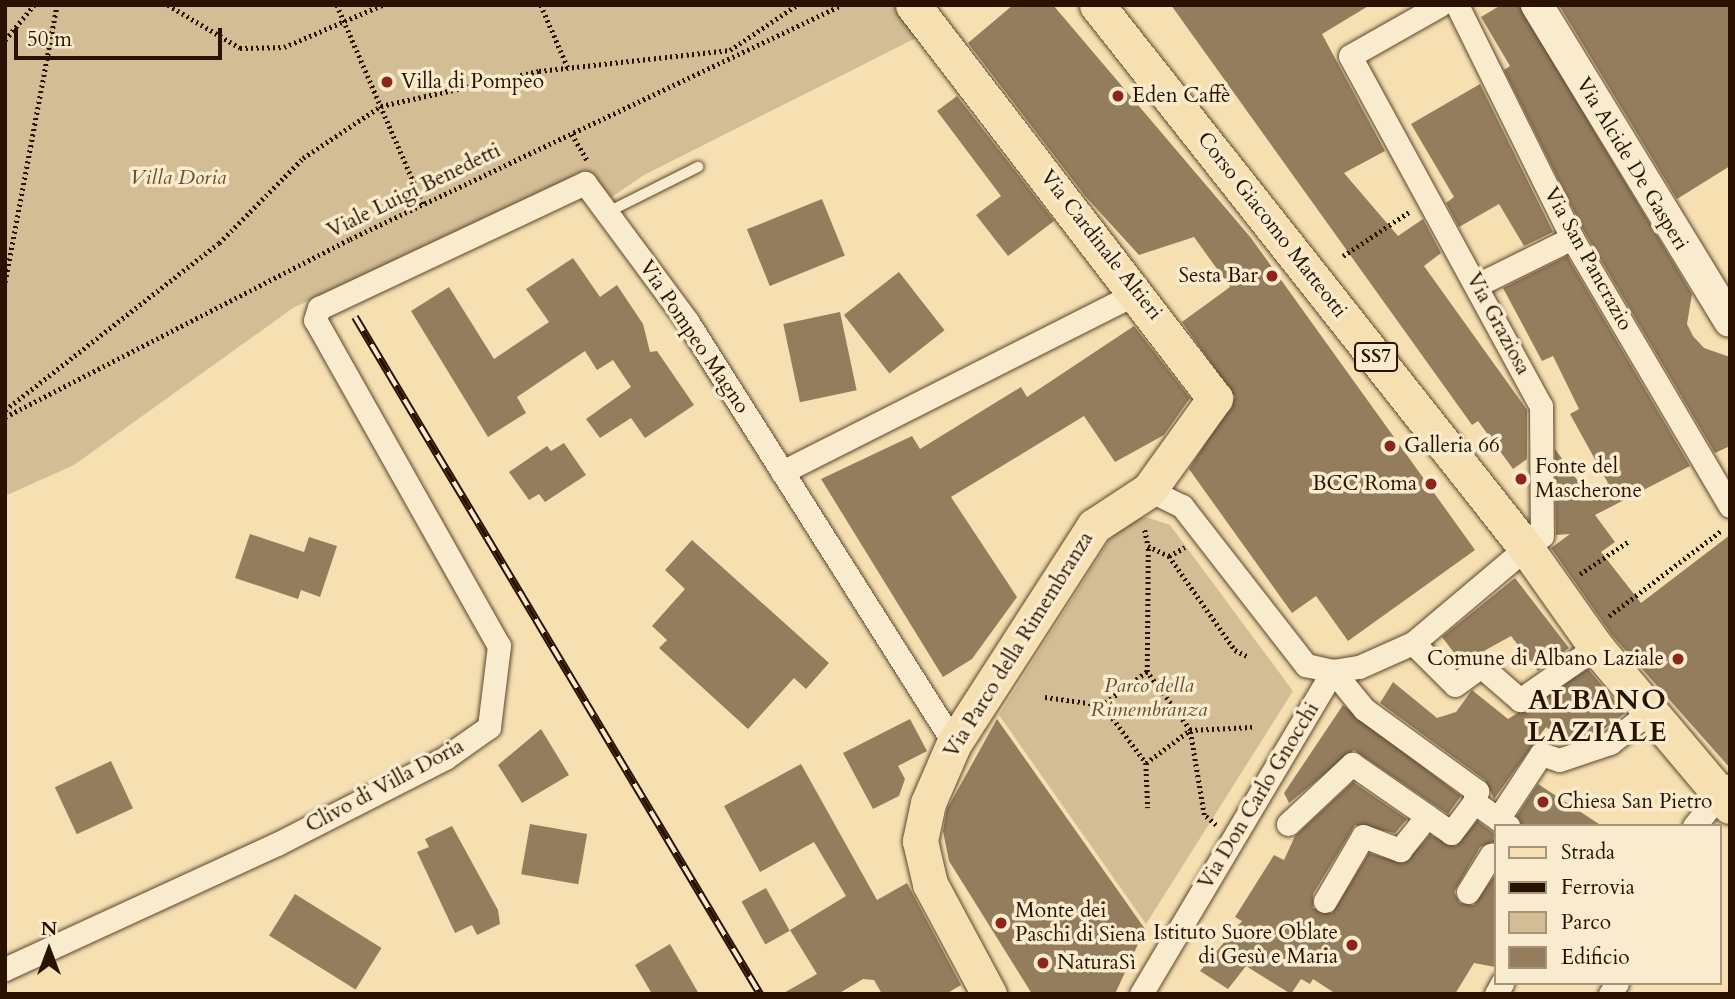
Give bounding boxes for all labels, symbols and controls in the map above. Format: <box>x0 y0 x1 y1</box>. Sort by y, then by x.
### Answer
scale bar <box>18 14 226 58</box>
text: 50 m <box>27 25 72 54</box>
place label: Villa di Pompeo <box>401 69 544 95</box>
street label: Via Alcide De Gasperi <box>1570 73 1694 255</box>
marker: Villa di Pompeo <box>379 74 395 90</box>
place label: Eden Caffè <box>1132 83 1231 109</box>
marker: Eden Caffè <box>1110 88 1126 104</box>
street label: Corso Giacomo Matteotti <box>1192 127 1352 323</box>
street label: Viale Luigi Benedetti <box>323 138 505 244</box>
park label: Villa Doria <box>130 165 226 191</box>
street label: Via Cardinale Altieri <box>1035 165 1167 325</box>
street label: Via San Pancrazio <box>1538 183 1638 335</box>
street label: Via Pompeo Magno <box>633 256 755 418</box>
place label: Sesta Bar <box>1179 263 1258 289</box>
marker: Sesta Bar <box>1264 268 1280 284</box>
street label: Via Graziosa <box>1461 269 1535 379</box>
road number: SS7 <box>1353 342 1399 372</box>
place label: Galleria 66 <box>1404 433 1500 459</box>
marker: Galleria 66 <box>1382 438 1398 454</box>
place label: Fonte del Mascherone <box>1535 454 1642 504</box>
place label: BCC Roma <box>1312 471 1417 497</box>
marker: Fonte del Mascherone <box>1513 471 1529 487</box>
marker: BCC Roma <box>1423 476 1439 492</box>
street label: Via Parco della Rimembranza <box>939 527 1099 763</box>
place label: Comune di Albano Laziale <box>1427 646 1664 672</box>
marker: Comune di Albano Laziale <box>1670 651 1686 667</box>
park label: Parco della Rimembranza <box>1090 673 1208 723</box>
district label: ALBANO LAZIALE <box>1528 683 1668 749</box>
street label: Via Don Carlo Gnocchi <box>1193 698 1325 894</box>
street label: Clivo di Villa Doria <box>302 734 468 838</box>
place label: Chiesa San Pietro <box>1557 789 1712 815</box>
marker: Chiesa San Pietro <box>1535 794 1551 810</box>
legend <box>1494 824 1721 985</box>
text: Strada <box>1561 838 1615 867</box>
text: Ferrovia <box>1561 873 1635 902</box>
place label: Monte dei Paschi di Siena <box>1015 898 1146 948</box>
text: Parco <box>1561 908 1611 937</box>
north arrow <box>14 915 84 985</box>
marker: Monte dei Paschi di Siena <box>993 915 1009 931</box>
text: N <box>41 916 57 942</box>
place label: Istituto Suore Oblate di Gesù e Maria <box>1153 920 1338 970</box>
marker: Istituto Suore Oblate di Gesù e Maria <box>1344 937 1360 953</box>
text: Edificio <box>1561 943 1630 972</box>
place label: NaturaSì <box>1057 950 1135 976</box>
marker: NaturaSì <box>1035 955 1051 971</box>

